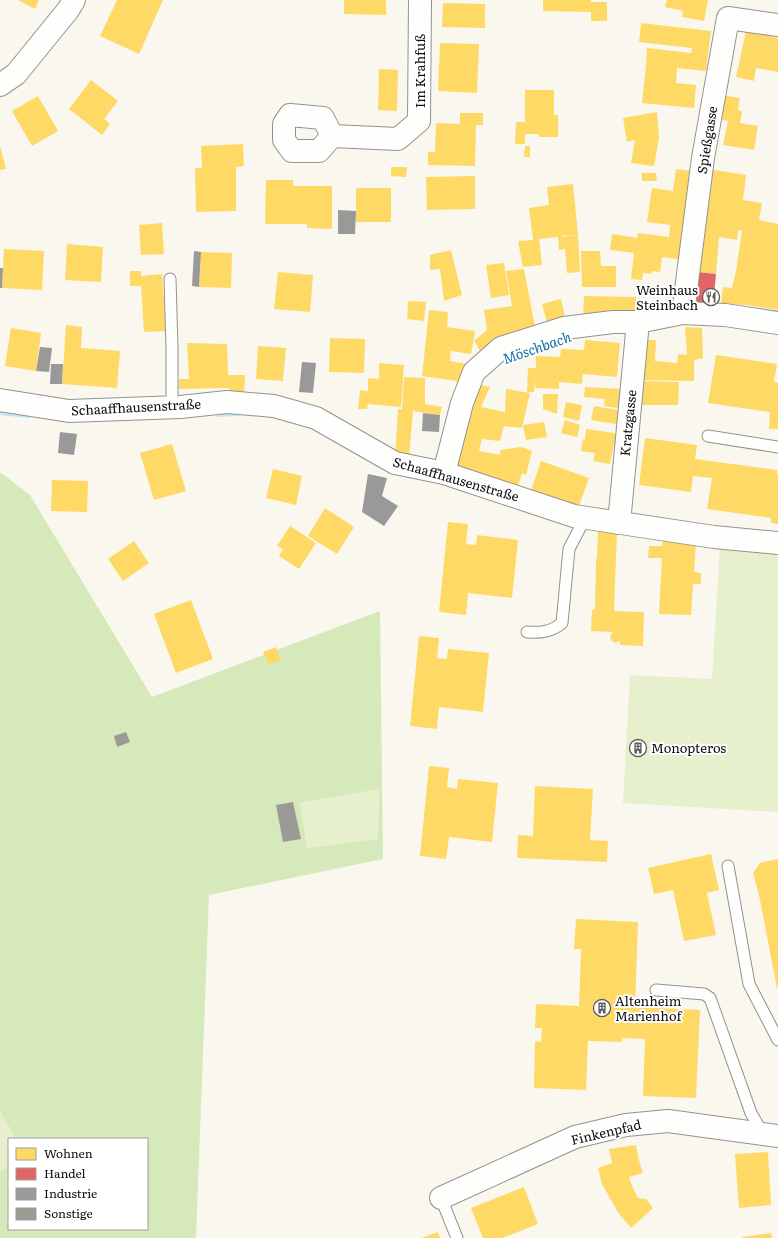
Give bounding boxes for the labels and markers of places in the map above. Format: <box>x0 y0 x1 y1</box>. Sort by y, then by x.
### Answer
place label: Weinhaus Steinbach <box>636 280 698 314</box>
restaurant icon: Weinhaus Steinbach <box>701 287 721 307</box>
building icon: Monopteros <box>628 738 648 758</box>
place label: Monopteros <box>651 738 726 757</box>
place label: Altenheim Marienhof <box>615 991 683 1025</box>
building icon: Altenheim Marienhof <box>592 998 612 1018</box>

